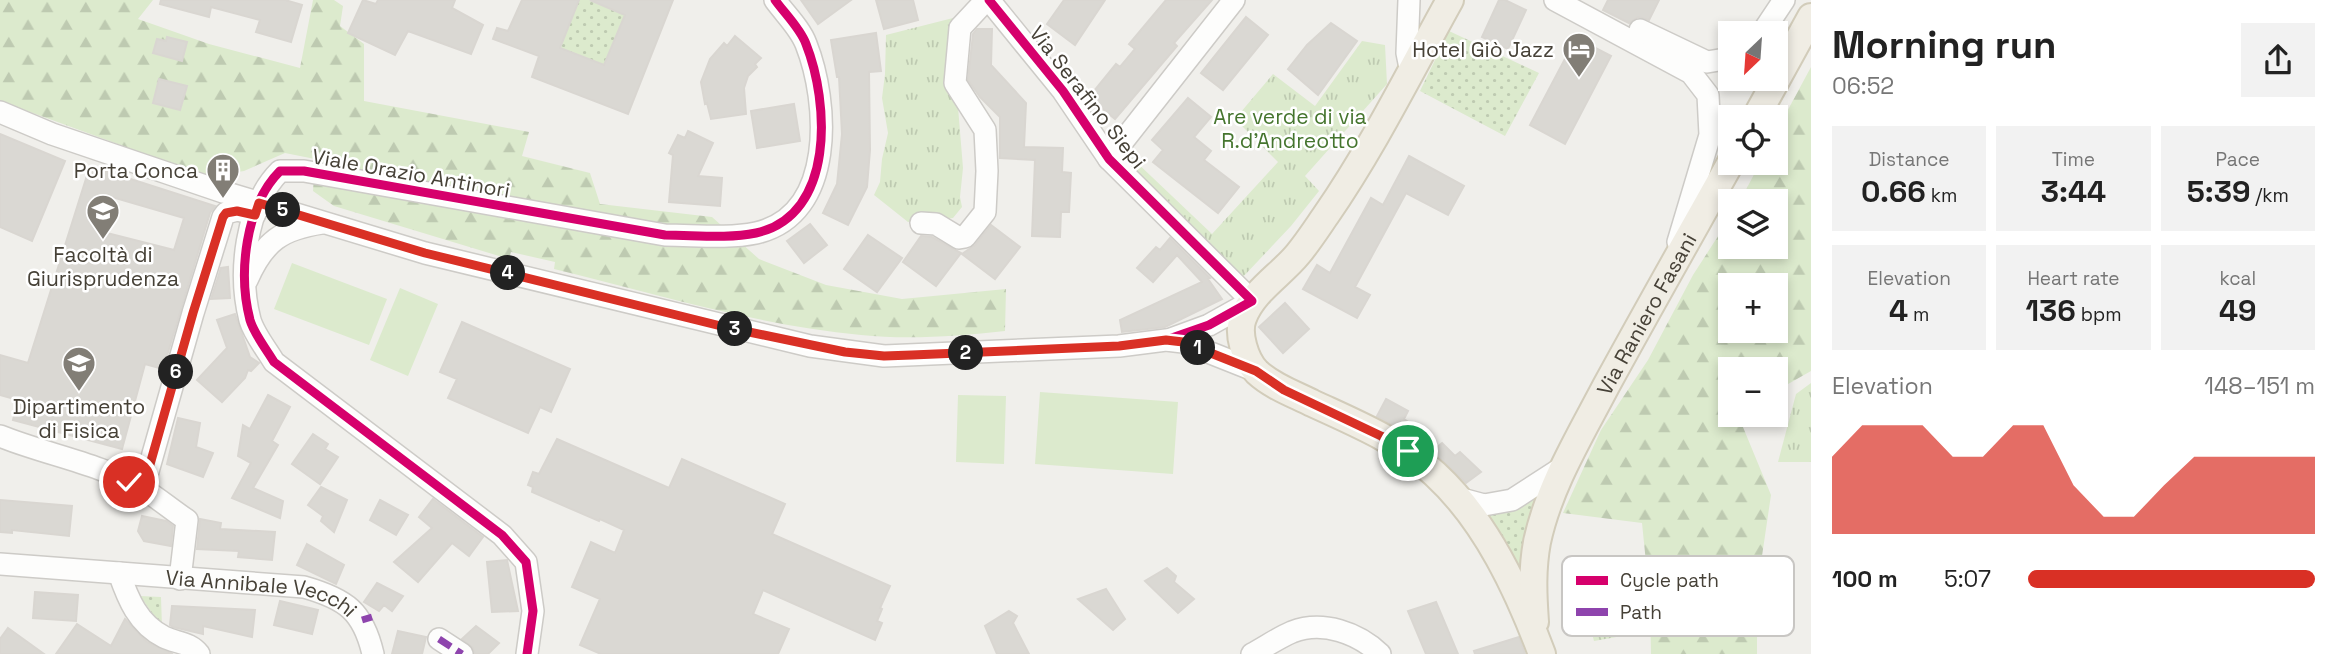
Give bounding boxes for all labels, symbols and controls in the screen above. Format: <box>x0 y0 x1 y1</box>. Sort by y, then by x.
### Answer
street label: Via Serafino Siepi <box>1024 20 1152 174</box>
north arrow <box>1718 21 1788 91</box>
map controls <box>1718 21 1788 427</box>
text: Morning run <box>1832 21 2057 69</box>
button: share <box>2241 23 2315 97</box>
hotel icon: Hotel Giò Jazz <box>1560 30 1598 79</box>
place label: Hotel Giò Jazz <box>1412 36 1554 63</box>
text: 06:52 <box>1832 71 1894 101</box>
park label: Are verde di via R.d'Andreotto <box>1213 103 1367 154</box>
button: locate <box>1718 105 1788 175</box>
street label: Viale Orazio Antinori <box>310 142 512 204</box>
text: Distance <box>1869 147 1950 172</box>
text: Time <box>2052 147 2095 172</box>
text: Pace <box>2216 147 2260 172</box>
building icon: Porta Conca <box>204 151 242 200</box>
place label: Porta Conca <box>74 157 198 184</box>
text: 0.66 <box>1861 172 1926 211</box>
text: 3:44 <box>2041 172 2106 211</box>
text: 5:39 <box>2187 172 2250 211</box>
text: km <box>1926 183 1957 208</box>
text: /km <box>2250 183 2289 208</box>
button: layers <box>1718 189 1788 259</box>
school or university icon: Facoltà di Giurisprudenza <box>84 192 122 241</box>
pin: 5 <box>266 192 300 228</box>
text: 5 <box>277 197 288 222</box>
street label: Via Raniero Fasani <box>1590 228 1702 400</box>
place label: Facoltà di Giurisprudenza <box>27 241 179 292</box>
pin: 4 <box>490 256 526 290</box>
text: 4 <box>501 260 514 285</box>
text: Elevation <box>1868 266 1951 291</box>
text: Heart rate <box>2027 266 2120 291</box>
text: kcal <box>2219 266 2256 291</box>
button: + <box>1718 273 1788 343</box>
text: 4 <box>1889 291 1908 330</box>
text: 136 <box>2025 291 2076 330</box>
text: 49 <box>2219 291 2257 330</box>
text: m <box>1908 302 1929 327</box>
text: bpm <box>2076 302 2122 327</box>
pin: 3 <box>718 312 752 346</box>
text: 3 <box>729 316 740 341</box>
pin: 1 <box>1180 330 1216 366</box>
text: 1 <box>1193 335 1202 360</box>
pin: 2 <box>948 336 984 370</box>
text: 2 <box>960 340 971 365</box>
school or university icon: Dipartimento di Fisica <box>60 344 98 393</box>
pin: 6 <box>158 354 194 390</box>
button: − <box>1718 357 1788 427</box>
text: 6 <box>170 359 181 384</box>
text: Elevation <box>1832 371 1933 401</box>
text: 148–151 m <box>2204 371 2315 401</box>
place label: Dipartimento di Fisica <box>13 393 145 444</box>
pin <box>1378 421 1438 481</box>
icon: arrive <box>1389 432 1427 470</box>
pin <box>99 452 159 512</box>
icon: check <box>110 463 148 501</box>
legend <box>1562 556 1794 636</box>
street label: Via Annibale Vecchi <box>165 563 364 622</box>
text: 100 m <box>1832 564 1898 594</box>
text: 5:07 <box>1944 564 1991 594</box>
text: Cycle path <box>1620 568 1719 593</box>
text: Path <box>1620 600 1662 625</box>

